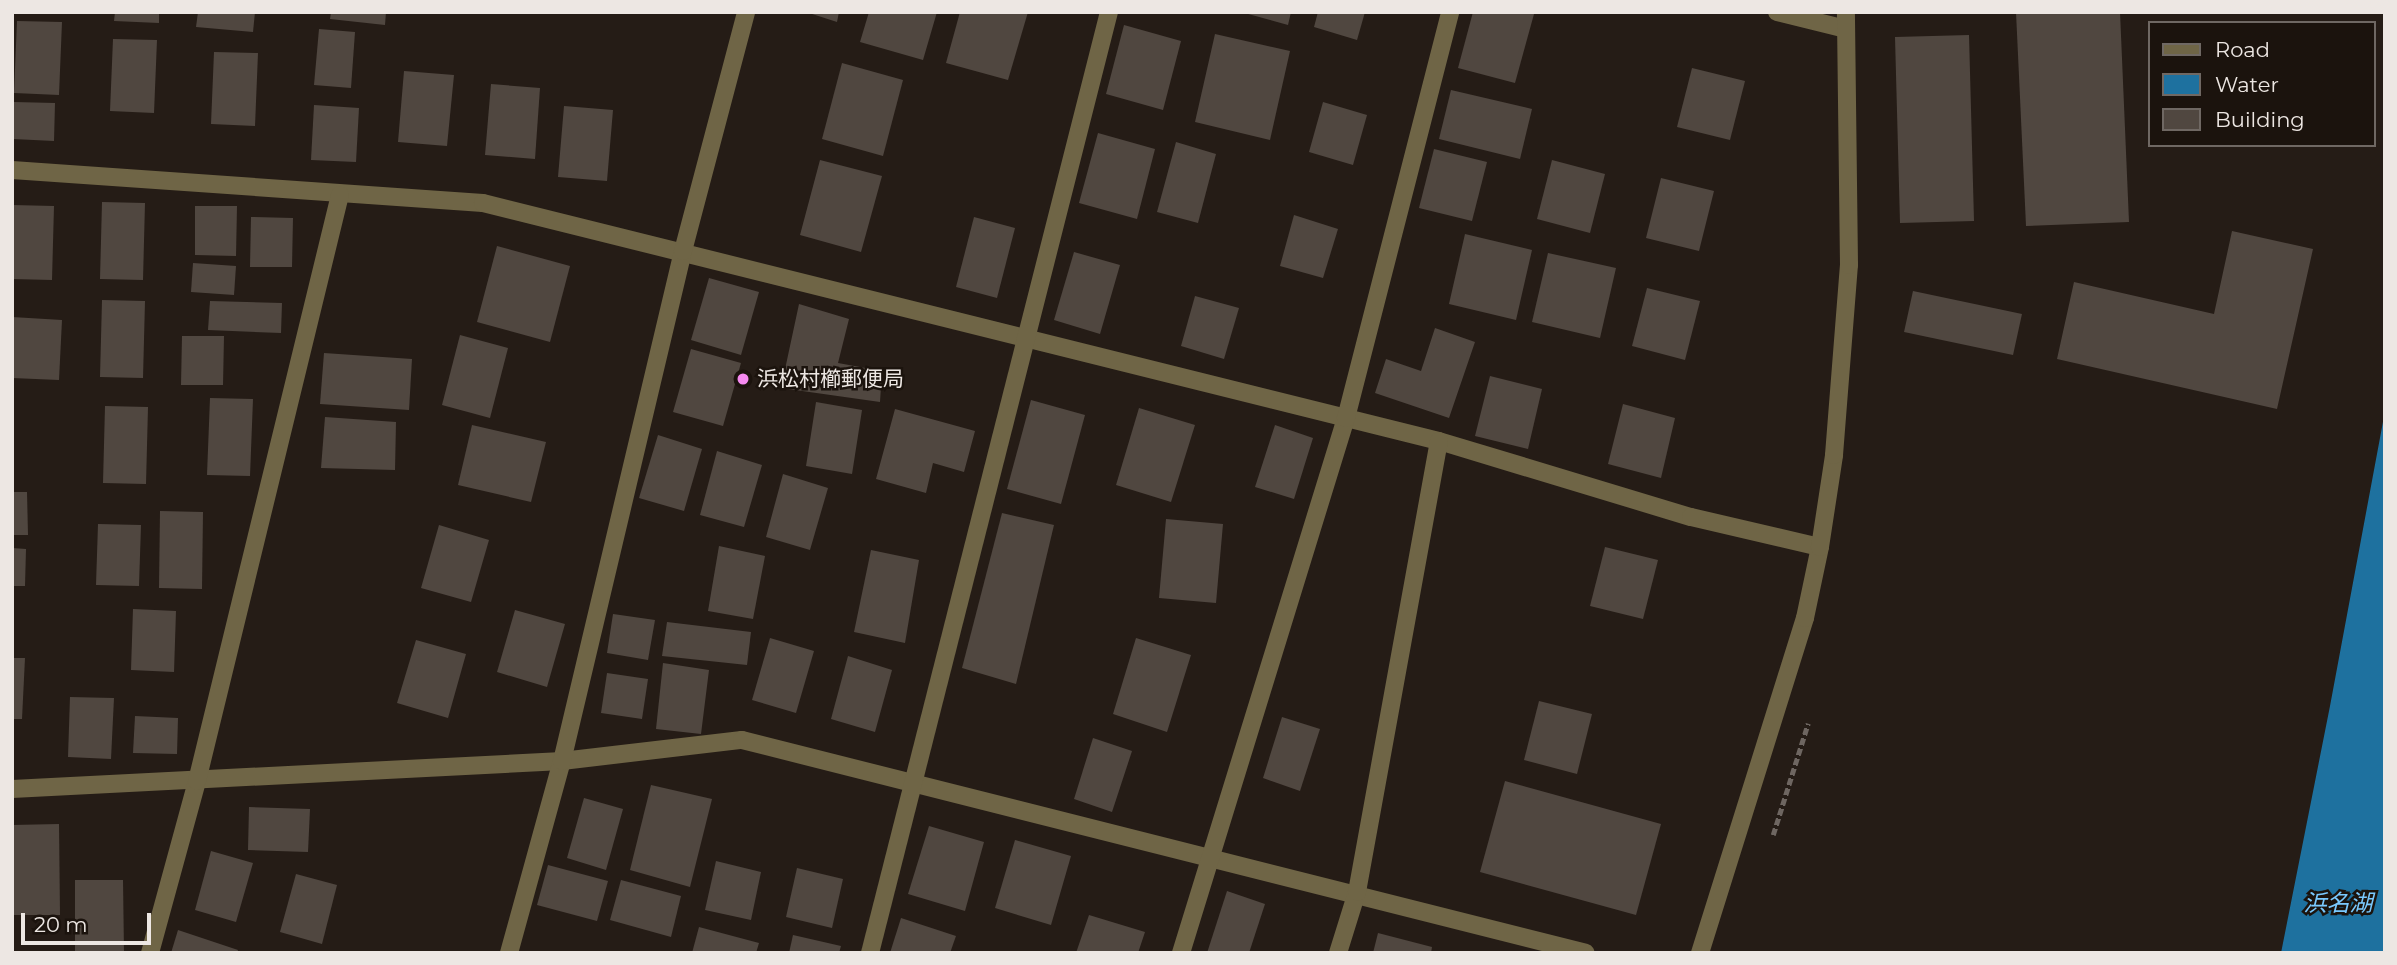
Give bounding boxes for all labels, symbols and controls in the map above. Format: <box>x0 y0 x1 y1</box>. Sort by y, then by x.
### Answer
legend <box>2148 21 2376 147</box>
text: Road <box>2215 37 2270 62</box>
text: Water <box>2215 72 2279 97</box>
text: Building <box>2215 107 2305 132</box>
place label: 浜松村櫛郵便局 <box>757 366 904 392</box>
marker: 浜松村櫛郵便局 <box>735 371 751 387</box>
water label: 浜名湖 <box>2304 889 2372 917</box>
scale bar <box>24 898 154 942</box>
text: 20 m <box>34 912 88 937</box>

